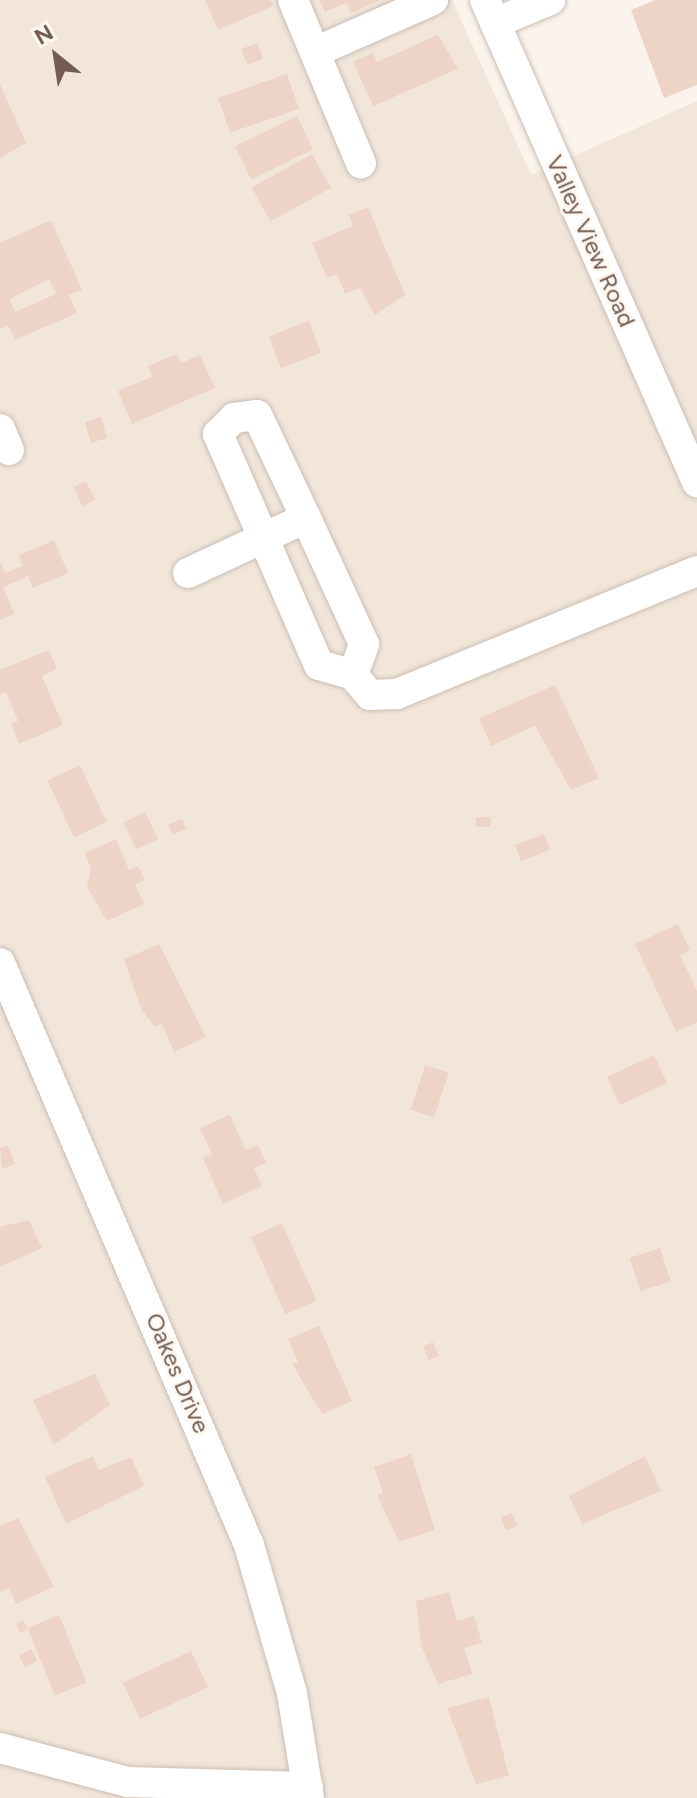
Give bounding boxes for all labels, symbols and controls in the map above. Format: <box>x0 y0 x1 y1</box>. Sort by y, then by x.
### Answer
north arrow <box>16 16 96 96</box>
text: N <box>30 19 58 51</box>
street label: Valley View Road <box>540 151 642 331</box>
street label: Oakes Drive <box>140 1308 216 1438</box>

